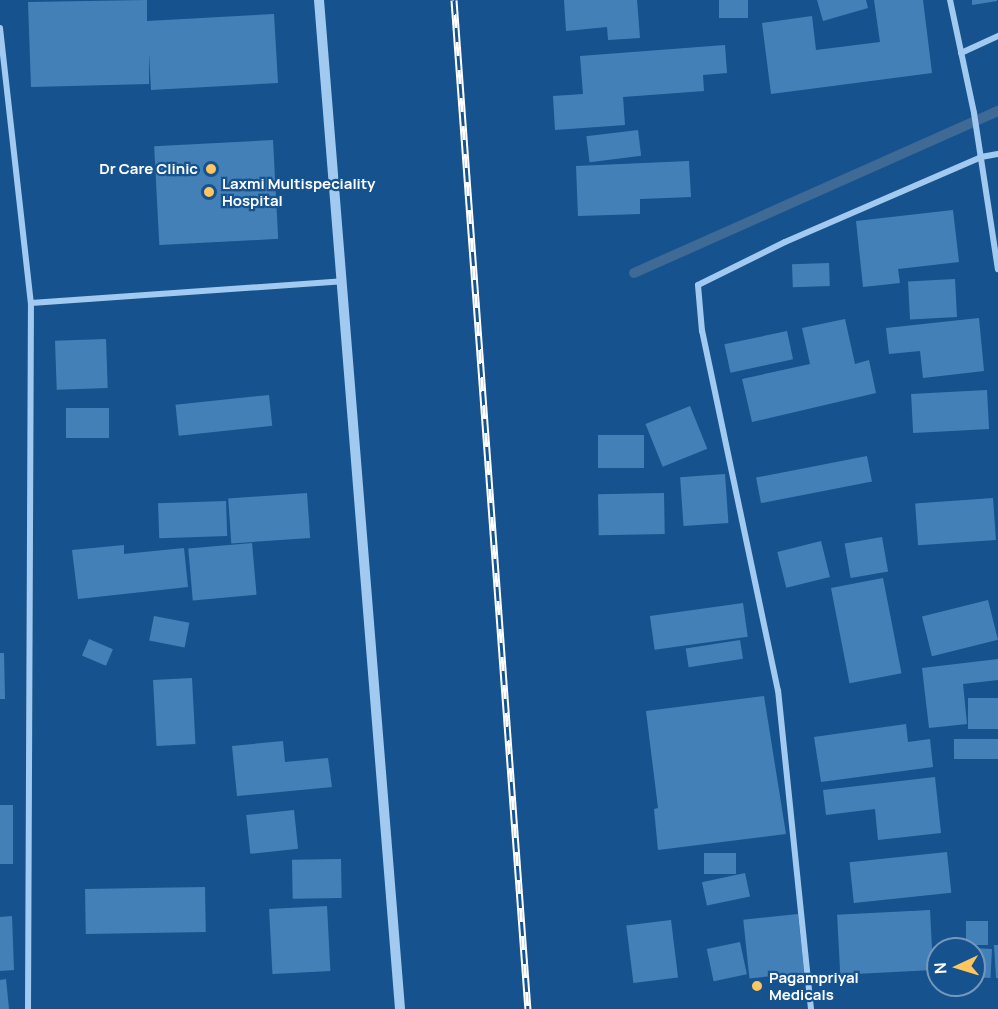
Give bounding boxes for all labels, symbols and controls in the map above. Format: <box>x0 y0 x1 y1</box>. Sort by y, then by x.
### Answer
place label: Dr Care Clinic <box>99 160 198 178</box>
marker: Dr Care Clinic <box>202 160 220 178</box>
place label: Laxmi Multispeciality Hospital <box>222 174 375 209</box>
marker: Laxmi Multispeciality Hospital <box>200 183 218 201</box>
north arrow <box>926 937 986 997</box>
text: N <box>929 962 951 975</box>
place label: Pagampriyal Medicals <box>769 968 859 1003</box>
marker: Pagampriyal Medicals <box>750 979 764 993</box>

